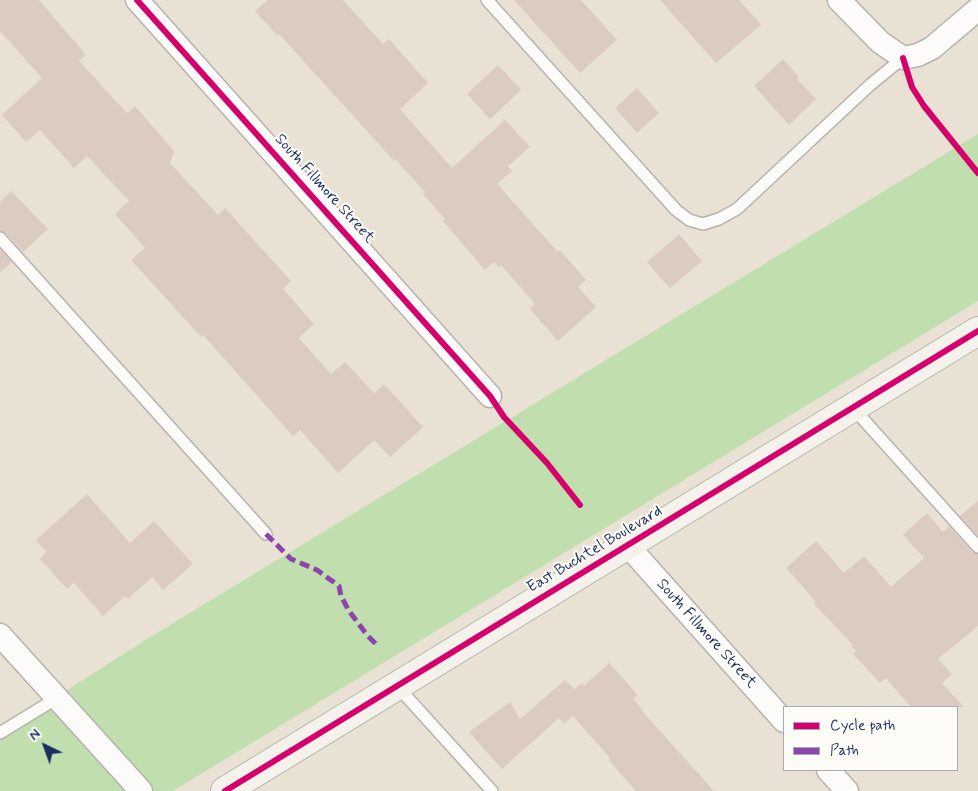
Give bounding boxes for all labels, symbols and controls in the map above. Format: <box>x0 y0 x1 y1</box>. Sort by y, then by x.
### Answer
street label: South Fillmore Street <box>270 130 378 248</box>
street label: East Buchtel Boulevard <box>524 502 666 598</box>
street label: South Fillmore Street <box>652 575 760 693</box>
legend <box>783 706 958 771</box>
text: Cycle path <box>830 716 895 736</box>
north arrow <box>20 721 70 771</box>
text: N <box>25 725 44 745</box>
text: Path <box>830 741 859 761</box>

